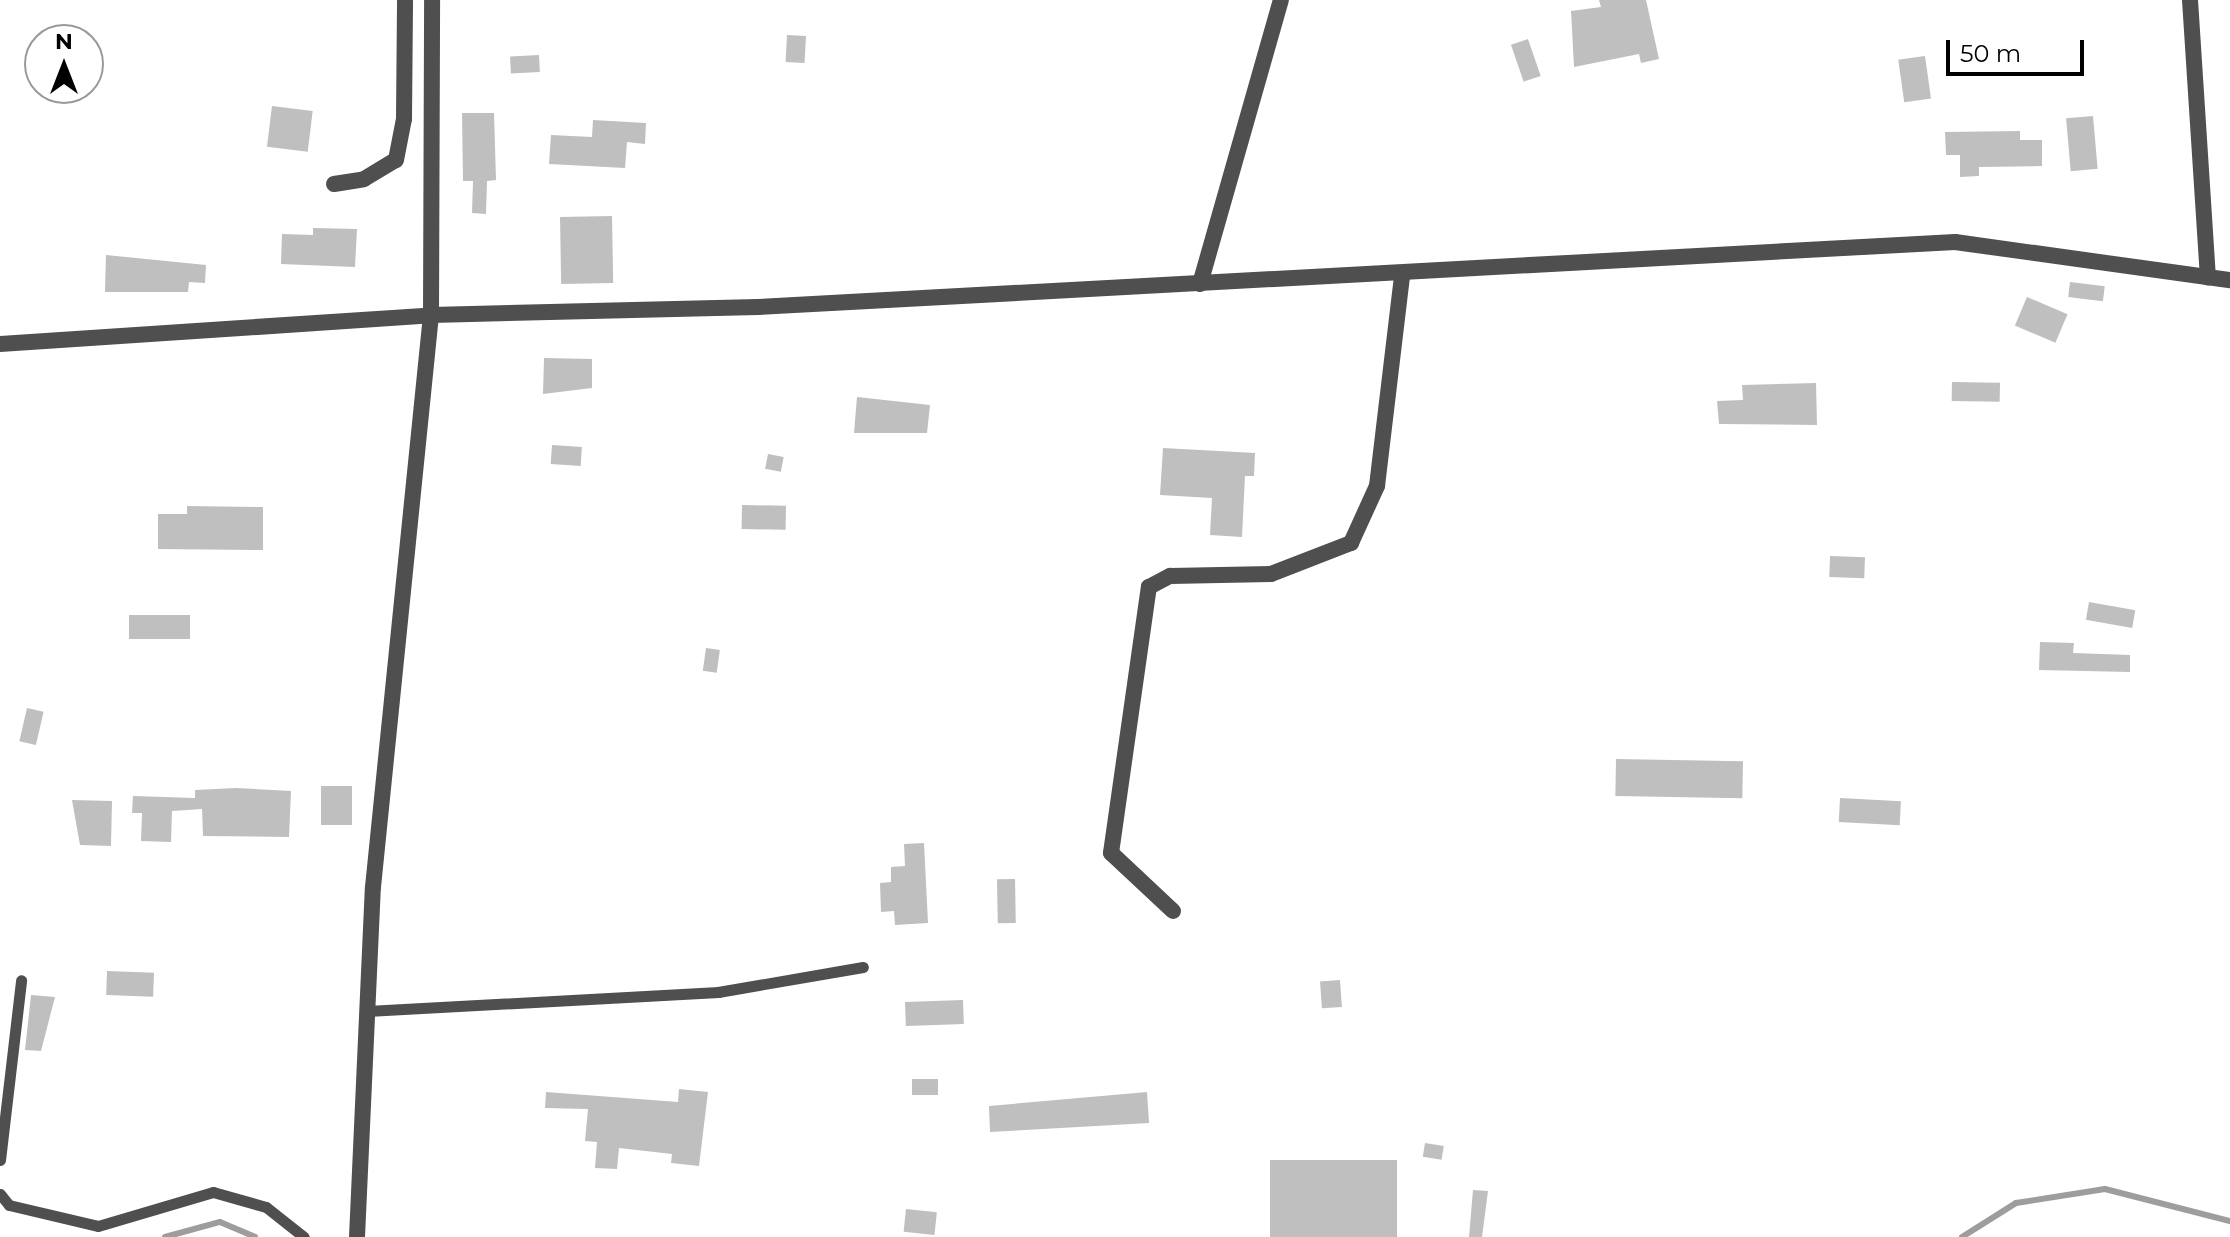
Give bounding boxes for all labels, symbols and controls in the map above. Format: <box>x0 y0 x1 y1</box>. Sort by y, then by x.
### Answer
north arrow <box>24 24 104 104</box>
scale bar <box>1950 24 2088 74</box>
text: N <box>55 28 73 55</box>
text: 50 m <box>1960 39 2021 68</box>

